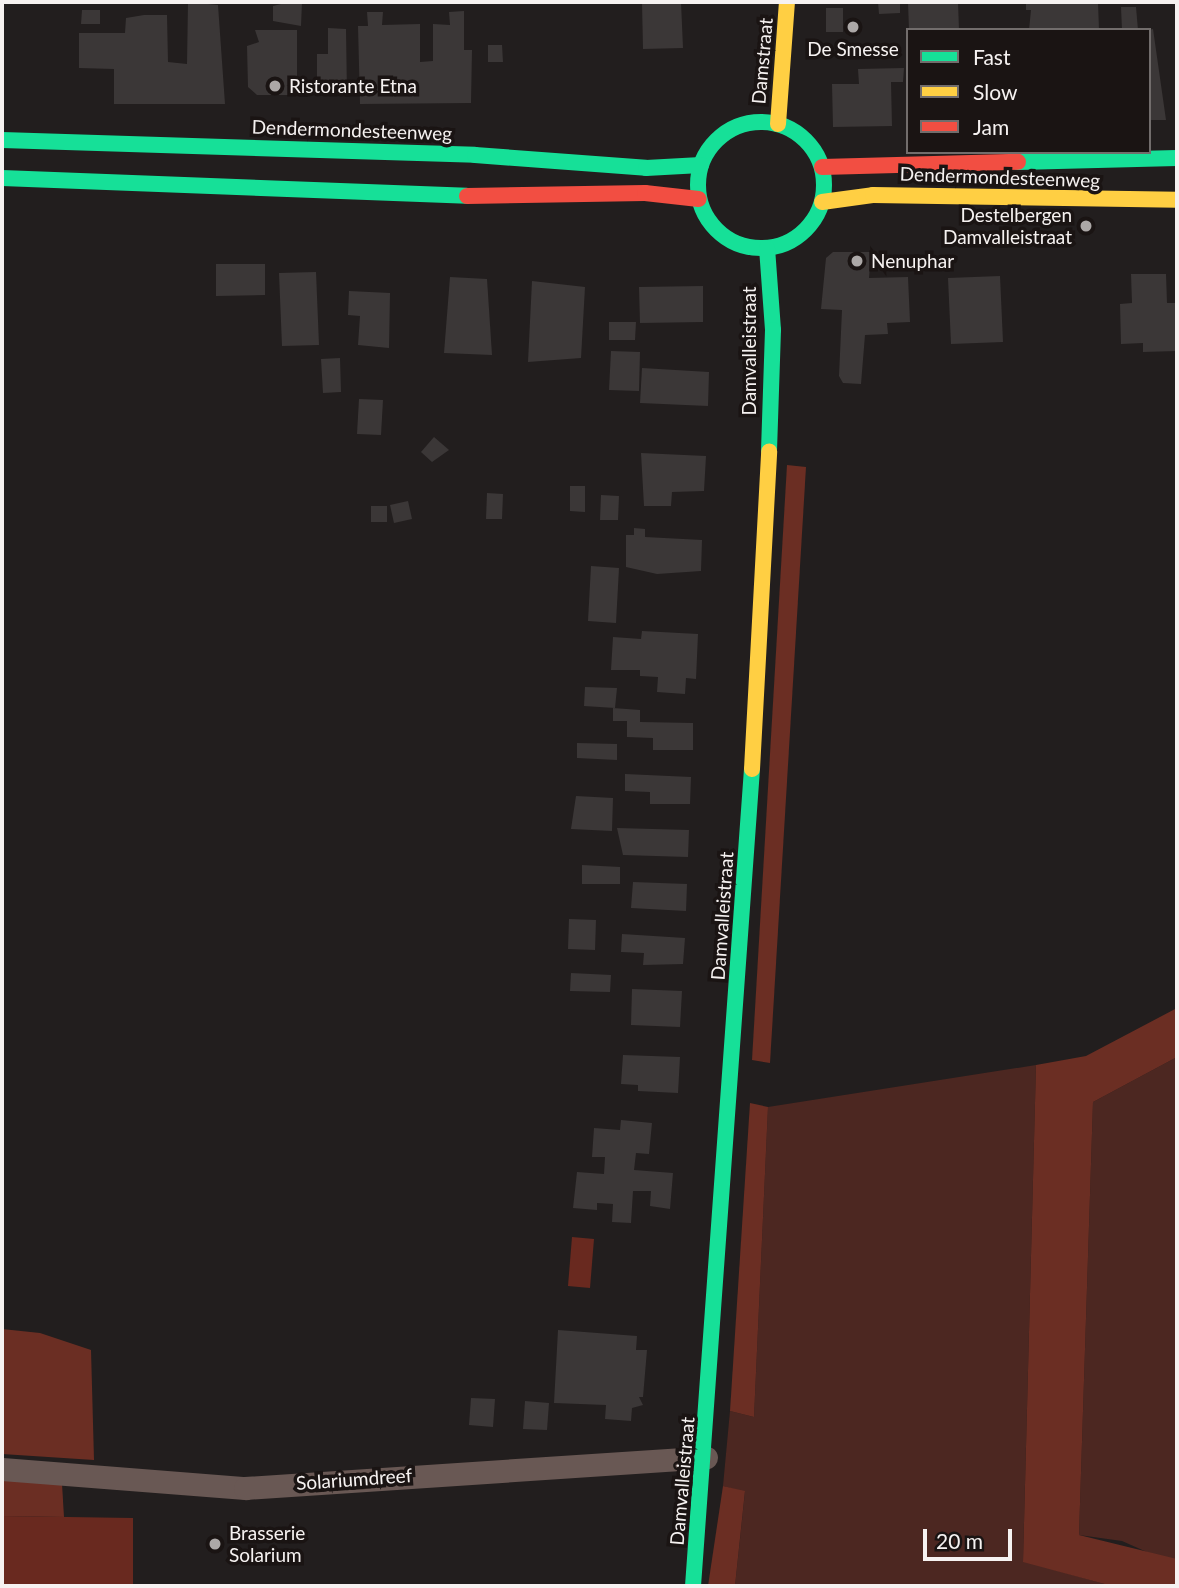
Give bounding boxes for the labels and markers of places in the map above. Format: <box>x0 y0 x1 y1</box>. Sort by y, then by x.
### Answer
marker: De Smesse <box>845 19 861 35</box>
place label: De Smesse <box>807 38 899 60</box>
place label: Ristorante Etna <box>289 75 417 97</box>
marker: Ristorante Etna <box>267 78 283 94</box>
place label: Destelbergen Damvalleistraat <box>943 204 1072 248</box>
marker: Destelbergen Damvalleistraat <box>1078 218 1094 234</box>
place label: Nenuphar <box>871 250 954 272</box>
marker: Nenuphar <box>849 253 865 269</box>
place label: Brasserie Solarium <box>229 1522 305 1566</box>
marker: Brasserie Solarium <box>207 1536 223 1552</box>

